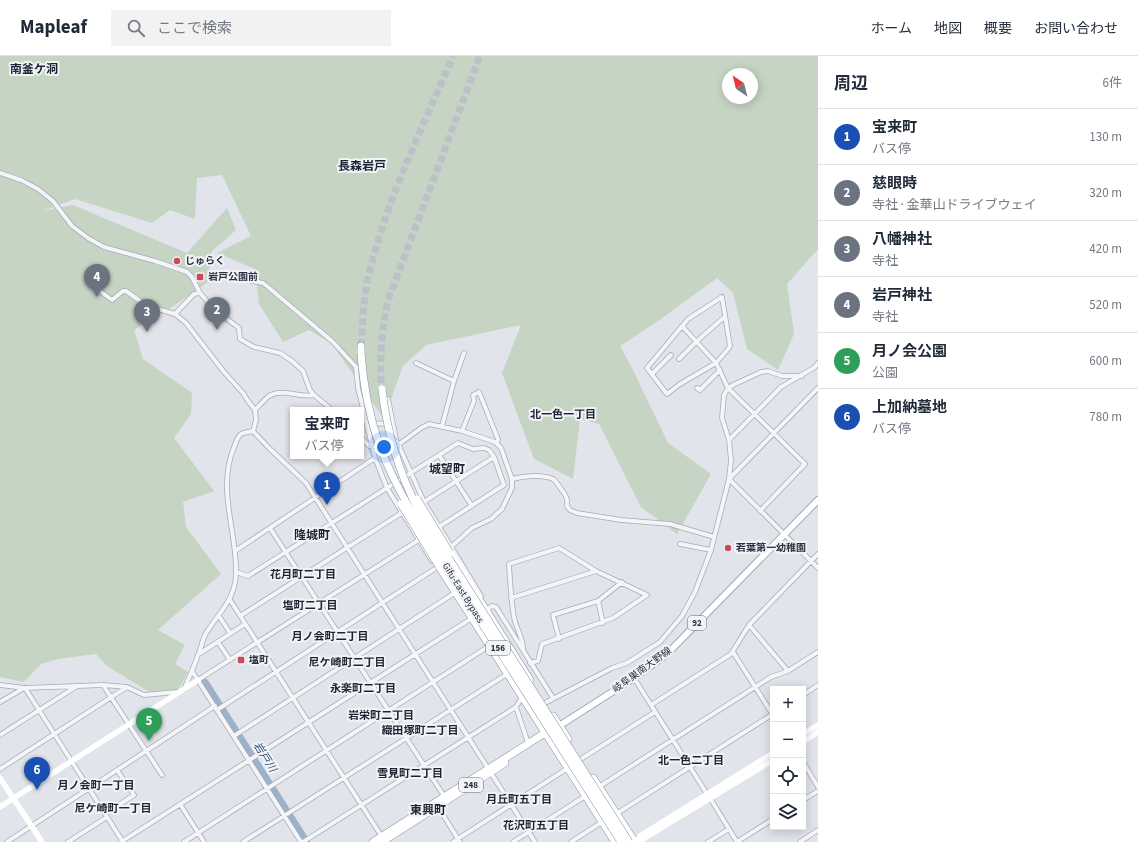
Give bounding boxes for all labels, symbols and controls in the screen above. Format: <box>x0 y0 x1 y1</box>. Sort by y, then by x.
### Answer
search box <box>111 10 391 46</box>
text: Mapleaf <box>20 14 87 41</box>
icon: search <box>125 17 147 39</box>
text: ここで検索 <box>157 18 232 39</box>
text: ホーム <box>870 19 912 39</box>
text: 地図 <box>934 19 962 39</box>
text: 概要 <box>984 19 1012 39</box>
text: お問い合わせ <box>1034 19 1118 39</box>
district label: 南釜ケ洞 <box>10 61 58 78</box>
north arrow <box>722 68 758 104</box>
text: 周辺 <box>834 72 868 96</box>
text: 6件 <box>1103 74 1122 92</box>
text: 宝来町 <box>872 117 917 138</box>
text: 1 <box>844 128 850 146</box>
text: 130 m <box>1089 128 1122 146</box>
text: バス停 <box>872 140 911 158</box>
district label: 長森岩戸 <box>338 158 386 175</box>
text: 慈眼時 <box>872 173 917 194</box>
text: 2 <box>844 184 850 202</box>
text: 320 m <box>1089 184 1122 202</box>
text: 寺社 · 金華山ドライブウェイ <box>872 196 1036 214</box>
text: 八幡神社 <box>872 229 932 250</box>
text: 3 <box>844 240 850 258</box>
text: 420 m <box>1089 240 1122 258</box>
text: 寺社 <box>872 252 898 270</box>
place label: じゅらく <box>185 254 225 268</box>
marker: じゅらく <box>172 256 182 266</box>
pin: 4 <box>84 264 110 297</box>
place label: 岩戸公園前 <box>208 270 258 284</box>
marker: 岩戸公園前 <box>195 272 205 282</box>
text: 岩戸神社 <box>872 285 932 306</box>
text: 4 <box>844 296 850 314</box>
text: 520 m <box>1089 296 1122 314</box>
pin: 2 <box>204 297 230 330</box>
pin: 3 <box>134 299 160 332</box>
text: 寺社 <box>872 308 898 326</box>
text: 月ノ会公園 <box>872 341 947 362</box>
text: 5 <box>844 352 850 370</box>
text: 600 m <box>1089 352 1122 370</box>
text: 公園 <box>872 364 898 382</box>
text: 上加納墓地 <box>872 397 947 418</box>
popup <box>290 407 364 459</box>
district label: 北一色一丁目 <box>530 407 596 422</box>
text: 6 <box>844 408 850 426</box>
text: 780 m <box>1089 408 1122 426</box>
text: 宝来町 <box>304 414 350 435</box>
text: バス停 <box>872 420 911 438</box>
text: バス停 <box>304 437 344 455</box>
your location <box>374 437 394 457</box>
district label: 城望町 <box>429 461 465 478</box>
pin: 1 <box>314 472 340 505</box>
district label: 隆城町 <box>294 527 330 544</box>
place label: 若葉第一幼稚園 <box>735 541 806 555</box>
marker: 若葉第一幼稚園 <box>723 543 733 553</box>
street label: Gifu-East Bypass <box>439 560 487 626</box>
district label: 花月町二丁目 <box>270 567 336 582</box>
district label: 塩町二丁目 <box>283 598 338 613</box>
road number: 92 <box>688 616 706 630</box>
district label: 月ノ会町二丁目 <box>292 629 369 644</box>
road number: 156 <box>486 641 510 655</box>
street label: 岐阜巣南大野線 <box>610 644 674 696</box>
place label: 塩町 <box>249 653 269 667</box>
marker: 塩町 <box>236 655 246 665</box>
district label: 尼ケ崎町二丁目 <box>309 655 386 670</box>
district label: 永楽町二丁目 <box>330 681 396 696</box>
map controls <box>770 686 806 830</box>
button: + <box>770 686 806 722</box>
pin: 5 <box>136 708 162 741</box>
district label: 岩栄町二丁目 <box>348 708 414 723</box>
button: − <box>770 722 806 758</box>
district label: 織田塚町二丁目 <box>382 723 459 738</box>
water label: 岩戸川 <box>250 739 281 776</box>
district label: 北一色二丁目 <box>658 753 724 768</box>
pin: 6 <box>24 757 50 790</box>
button: locate <box>770 758 806 794</box>
district label: 雪見町二丁目 <box>377 766 443 781</box>
district label: 月ノ会町一丁目 <box>58 778 135 793</box>
road number: 248 <box>459 778 483 792</box>
district label: 月丘町五丁目 <box>486 792 552 807</box>
button: layers <box>770 794 806 830</box>
district label: 尼ケ崎町一丁目 <box>75 801 152 816</box>
district label: 東興町 <box>410 802 446 819</box>
district label: 花沢町五丁目 <box>503 818 569 833</box>

